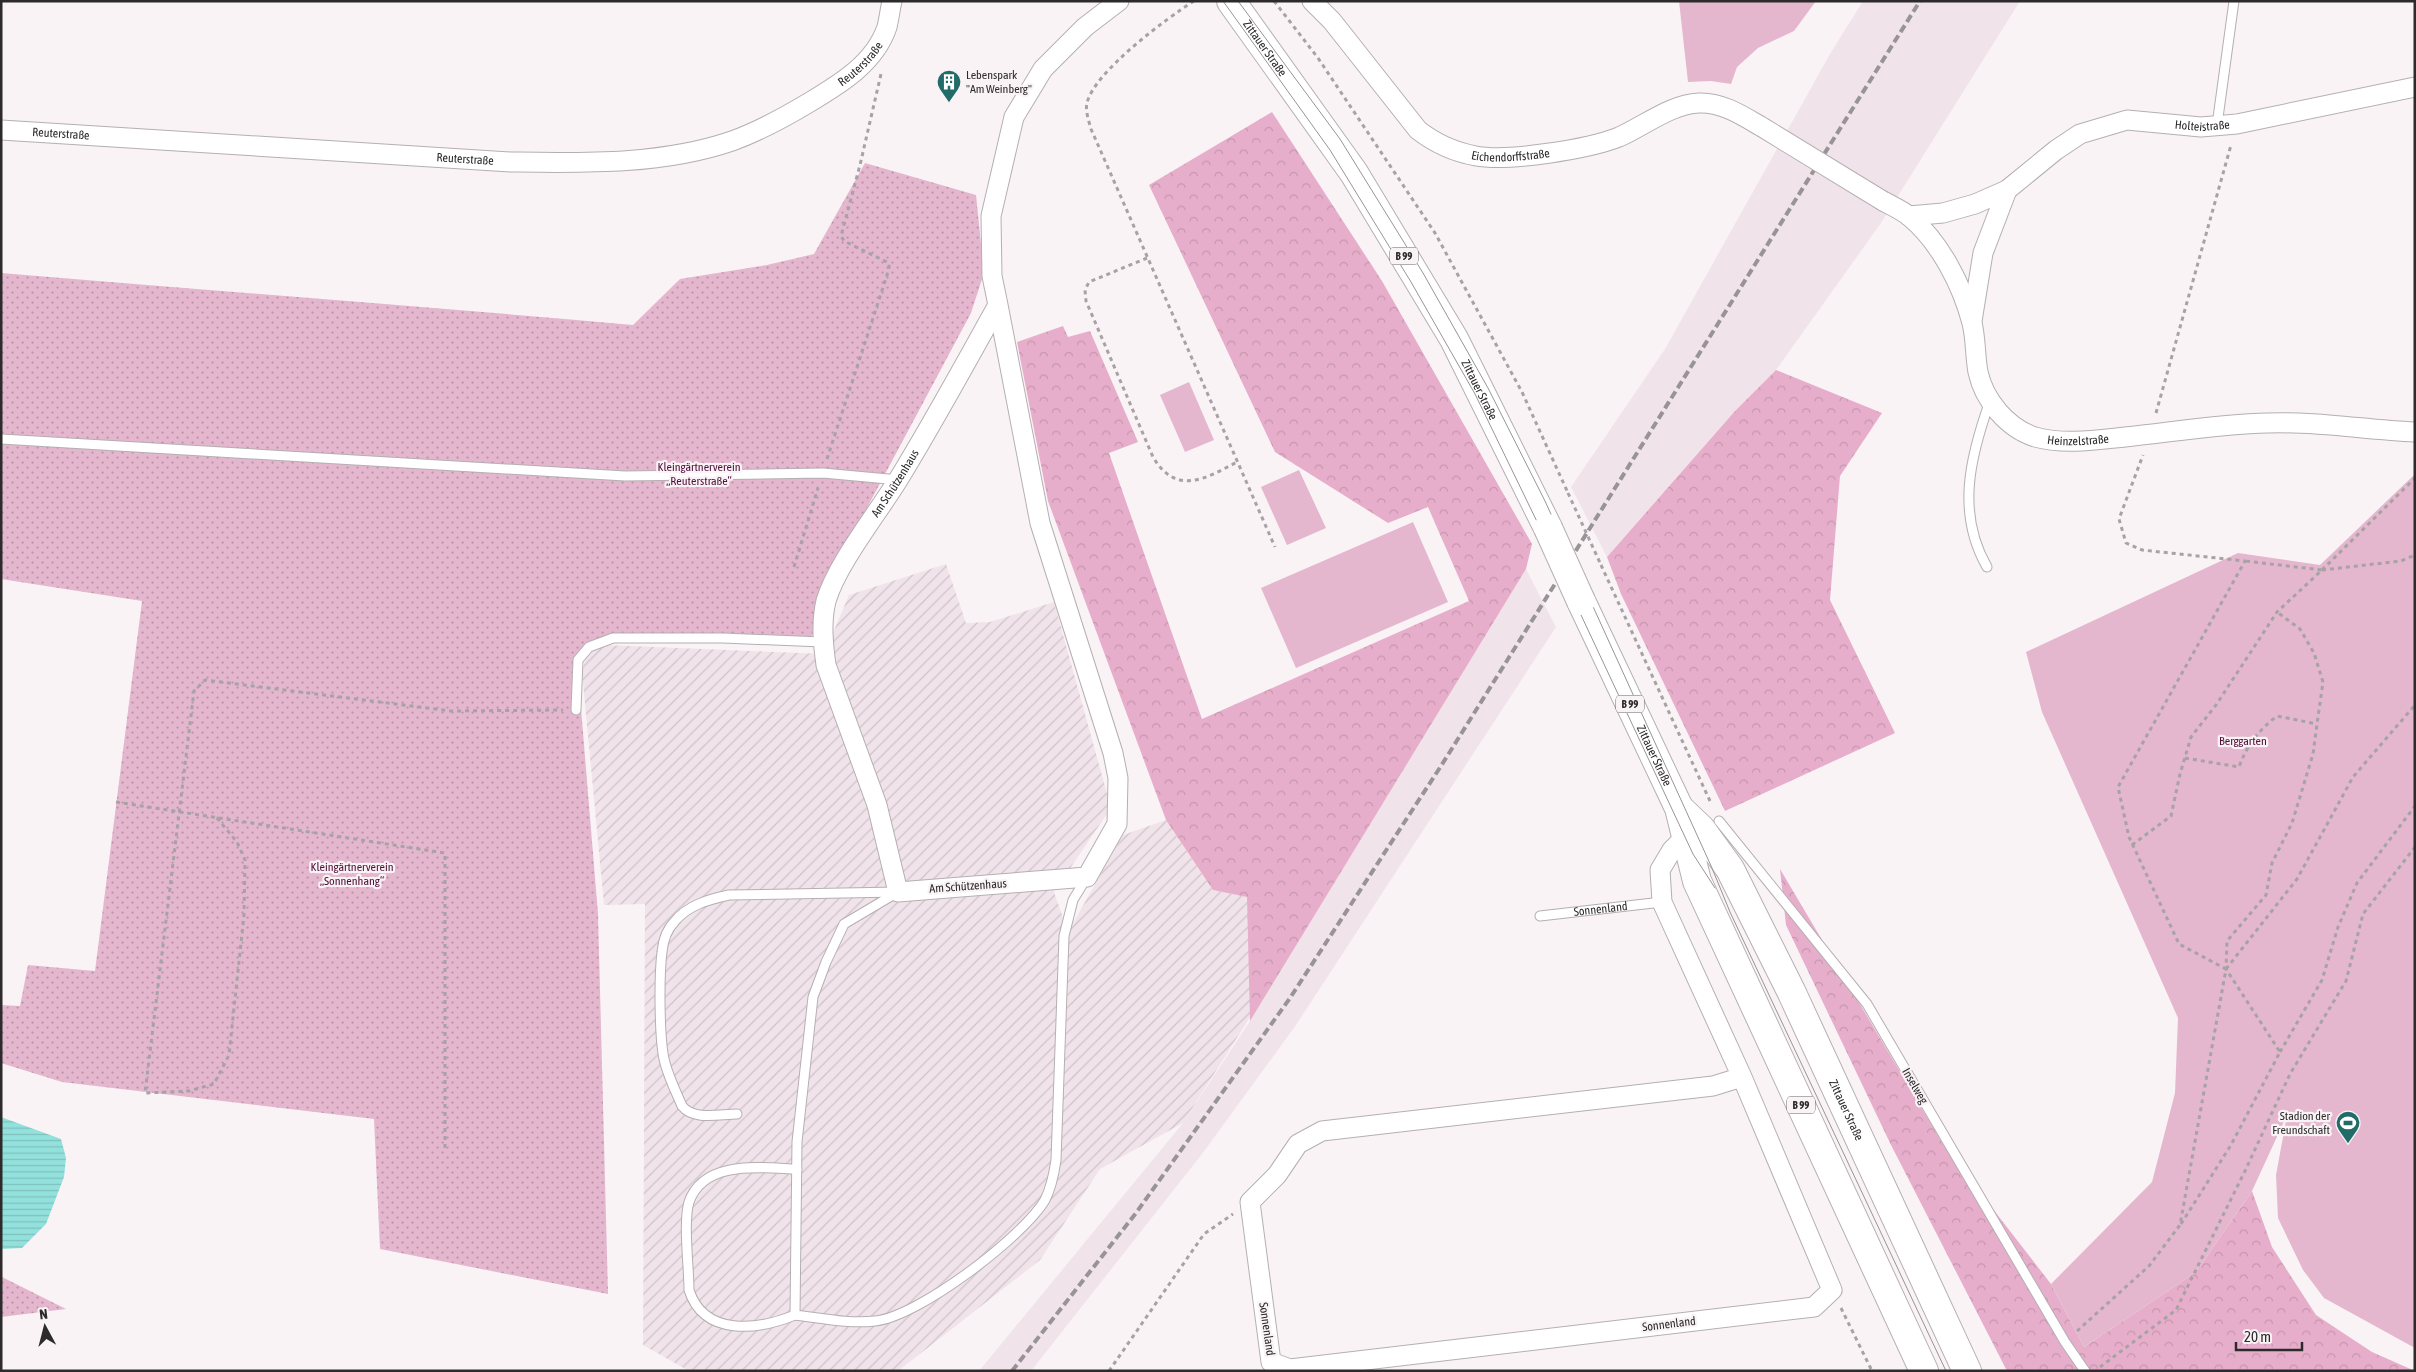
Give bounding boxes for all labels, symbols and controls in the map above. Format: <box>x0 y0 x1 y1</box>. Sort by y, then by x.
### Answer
street label: Zittauer Straße <box>1240 17 1290 79</box>
street label: Reuterstraße <box>835 39 886 89</box>
place label: Lebenspark "Am Weinberg" <box>966 68 1032 96</box>
building icon: Lebenspark "Am Weinberg" <box>936 69 962 103</box>
street label: Holteistraße <box>2174 118 2230 134</box>
street label: Reuterstraße <box>32 125 90 143</box>
street label: Eichendorffstraße <box>1470 146 1551 165</box>
street label: Reuterstraße <box>436 150 494 168</box>
road number: B 99 <box>1390 248 1418 264</box>
street label: Zittauer Straße <box>1458 357 1500 422</box>
street label: Heinzelstraße <box>2047 432 2110 448</box>
street label: Am Schützenhaus <box>868 447 922 520</box>
park label: Kleingärtnerverein „Reuterstraße“ <box>658 460 741 488</box>
road number: B 99 <box>1616 696 1644 712</box>
street label: Zittauer Straße <box>1634 723 1675 788</box>
park label: Berggarten <box>2219 734 2267 748</box>
park label: Kleingärtnerverein „Sonnenhang“ <box>311 860 394 888</box>
street label: Am Schützenhaus <box>929 876 1007 896</box>
street label: Sonnenland <box>1573 899 1628 919</box>
street label: Inselweg <box>1899 1065 1931 1107</box>
street label: Zittauer Straße <box>1826 1077 1866 1143</box>
road number: B 99 <box>1787 1096 1815 1114</box>
place label: Stadion der Freundschaft <box>2272 1109 2331 1137</box>
sports icon: Stadion der Freundschaft <box>2335 1110 2361 1144</box>
street label: Sonnenland <box>1256 1301 1278 1357</box>
north arrow <box>20 1302 70 1352</box>
text: N <box>38 1306 48 1323</box>
street label: Sonnenland <box>1641 1314 1697 1334</box>
scale bar <box>2236 1320 2302 1352</box>
text: 20 m <box>2244 1328 2271 1345</box>

